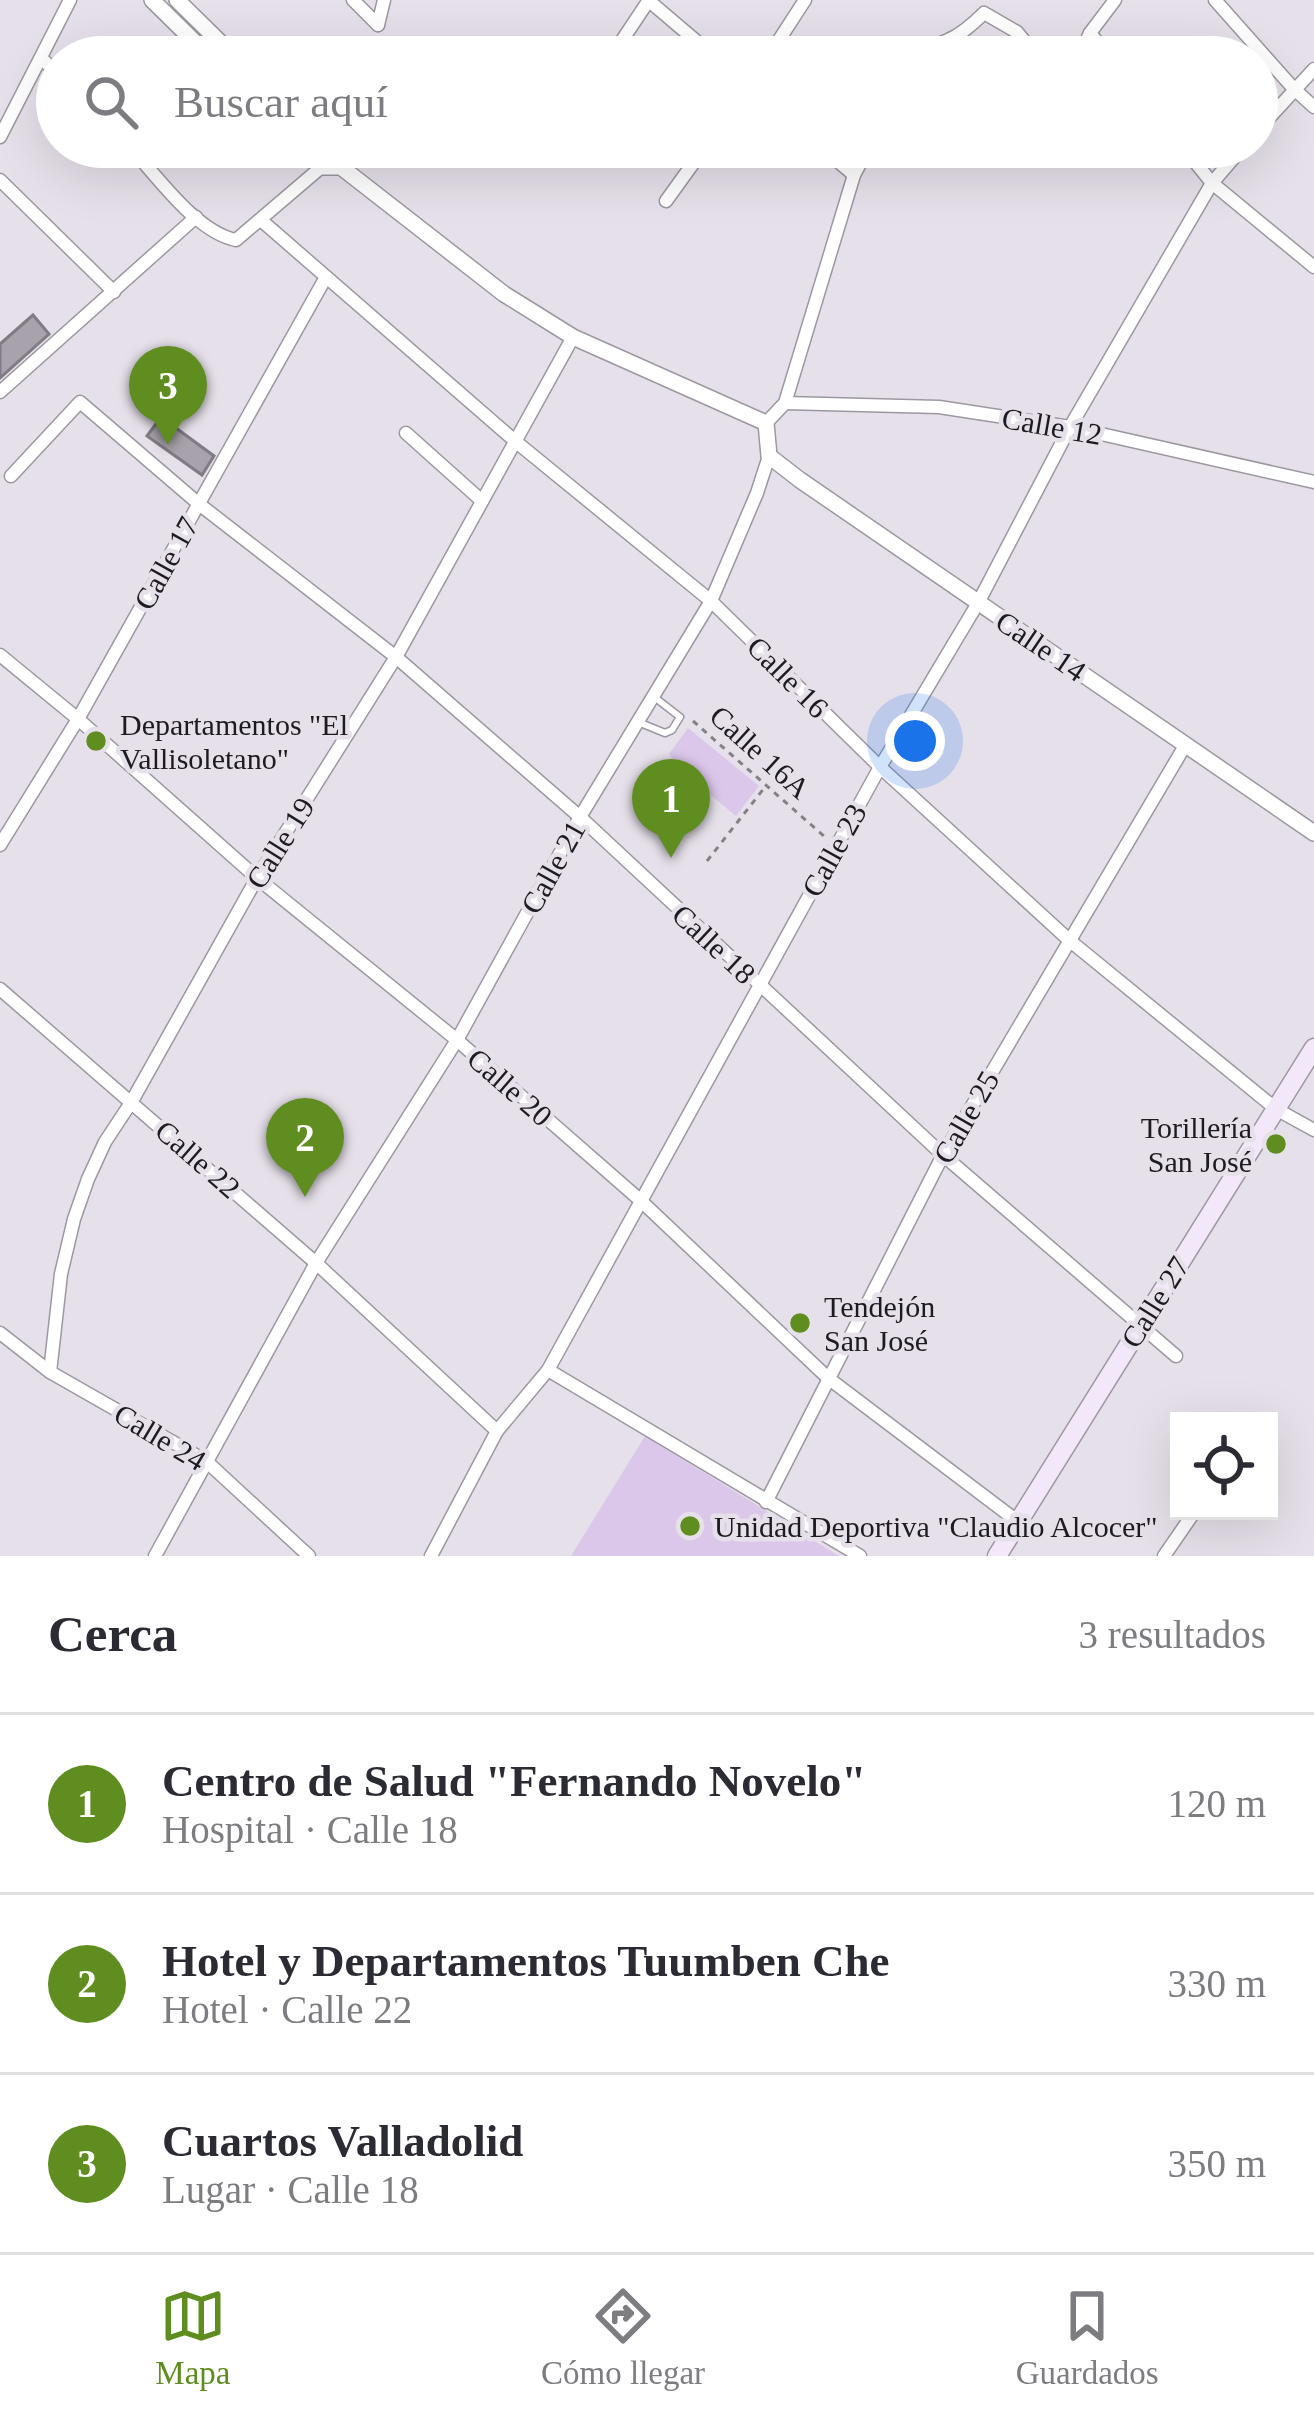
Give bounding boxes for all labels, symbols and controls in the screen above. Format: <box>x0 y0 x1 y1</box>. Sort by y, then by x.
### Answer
search box <box>36 36 1278 168</box>
icon: search <box>78 69 144 135</box>
text: Buscar aquí <box>174 77 388 127</box>
pin: 3 <box>129 346 207 445</box>
street label: Calle 12 <box>999 401 1105 451</box>
street label: Calle 17 <box>127 511 205 615</box>
street label: Calle 14 <box>990 604 1092 688</box>
street label: Calle 16 <box>741 630 835 724</box>
street label: Calle 16A <box>703 699 817 805</box>
place label: Departamentos "El Vallisoletano" <box>120 708 348 775</box>
your location <box>885 711 945 771</box>
marker: Departamentos "El Vallisoletano" <box>83 728 109 754</box>
pin: 1 <box>632 759 710 858</box>
street label: Calle 19 <box>239 792 321 894</box>
street label: Calle 23 <box>795 798 873 902</box>
street label: Calle 21 <box>514 815 592 919</box>
street label: Calle 18 <box>666 898 762 990</box>
street label: Calle 20 <box>461 1041 559 1133</box>
street label: Calle 25 <box>927 1065 1005 1169</box>
pin: 2 <box>266 1098 344 1197</box>
place label: Torillería San José <box>1141 1111 1252 1178</box>
street label: Calle 22 <box>149 1113 247 1205</box>
marker: Torillería San José <box>1263 1131 1289 1157</box>
street label: Calle 27 <box>1114 1251 1196 1353</box>
place label: Tendejón San José <box>824 1290 935 1357</box>
marker: Tendejón San José <box>787 1310 813 1336</box>
street label: Calle 24 <box>108 1397 212 1477</box>
map controls <box>1170 1412 1278 1520</box>
button: locate <box>1170 1412 1278 1520</box>
place label: Unidad Deportiva "Claudio Alcocer" <box>714 1510 1158 1543</box>
marker: Unidad Deportiva "Claudio Alcocer" <box>677 1513 703 1539</box>
text: Cerca <box>48 1606 177 1662</box>
text: 3 resultados <box>1079 1613 1266 1656</box>
text: Centro de Salud "Fernando Novelo" <box>162 1756 866 1806</box>
text: 1 <box>77 1782 97 1825</box>
text: 120 m <box>1167 1782 1266 1825</box>
text: Hospital · Calle 18 <box>162 1808 458 1851</box>
text: Hotel y Departamentos Tuumben Che <box>162 1936 890 1986</box>
text: 2 <box>77 1962 97 2005</box>
text: 330 m <box>1167 1962 1266 2005</box>
text: Hotel · Calle 22 <box>162 1988 412 2031</box>
text: Cuartos Valladolid <box>162 2116 523 2166</box>
text: 3 <box>77 2142 97 2185</box>
text: 350 m <box>1167 2142 1266 2185</box>
text: Lugar · Calle 18 <box>162 2168 419 2211</box>
tab: Mapa <box>155 2283 230 2392</box>
tab: Cómo llegar <box>541 2283 705 2392</box>
tab: Guardados <box>1016 2283 1159 2392</box>

